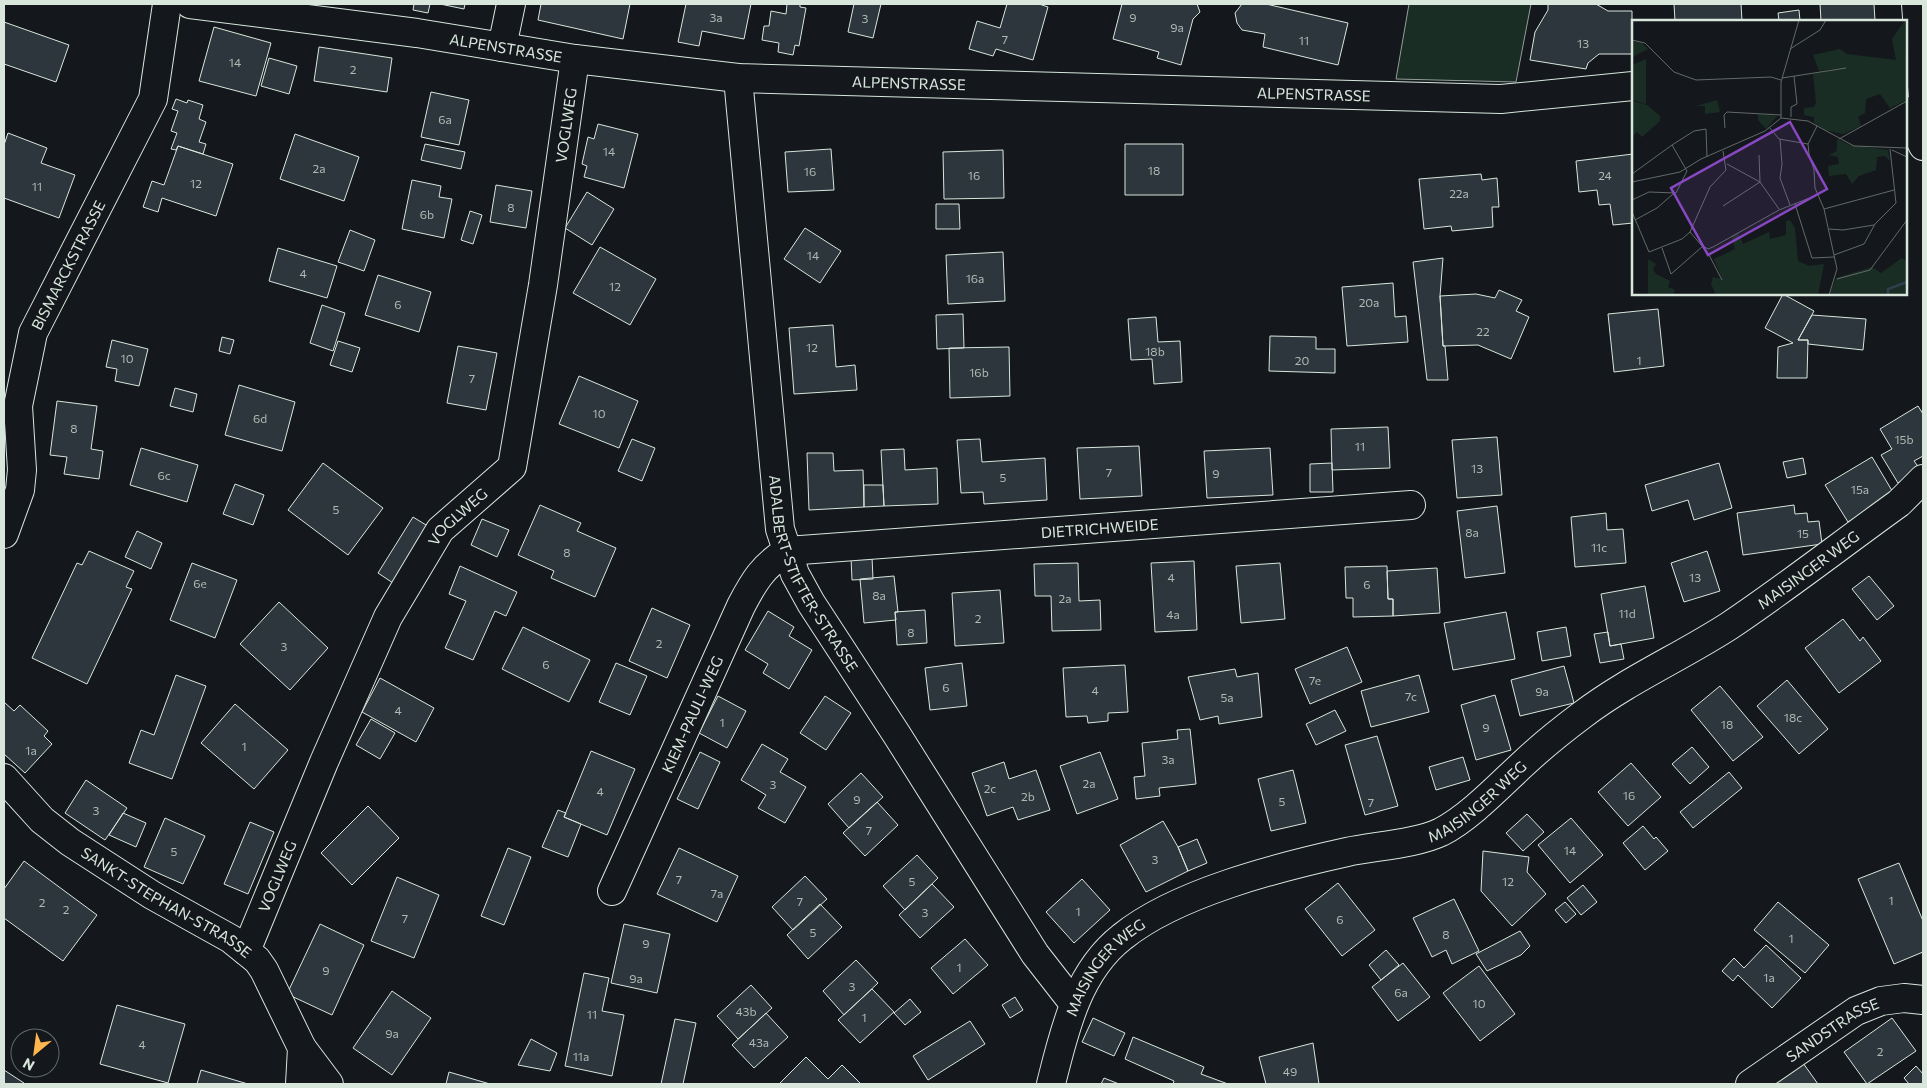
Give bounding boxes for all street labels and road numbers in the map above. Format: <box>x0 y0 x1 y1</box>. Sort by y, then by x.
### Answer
street label: ALPENSTRASSE <box>448 30 564 66</box>
street label: ALPENSTRASSE <box>852 72 966 93</box>
street label: ALPENSTRASSE <box>1257 83 1371 104</box>
street label: VOGLWEG <box>551 86 580 164</box>
street label: BISMARCKSTRASSE <box>27 197 109 333</box>
street label: ADALBERT-STIFTER-STRASSE <box>766 474 862 675</box>
street label: VOGLWEG <box>424 484 491 549</box>
street label: DIETRICHWEIDE <box>1040 515 1159 541</box>
street label: MAISINGER WEG <box>1754 526 1862 613</box>
street label: KIEM-PAULI-WEG <box>658 653 726 776</box>
street label: MAISINGER WEG <box>1425 757 1530 846</box>
street label: VOGLWEG <box>254 838 300 915</box>
street label: SANKT-STEPHAN-STRASSE <box>78 843 255 961</box>
street label: MAISINGER WEG <box>1062 914 1148 1019</box>
street label: SANDSTRASSE <box>1782 994 1881 1066</box>

